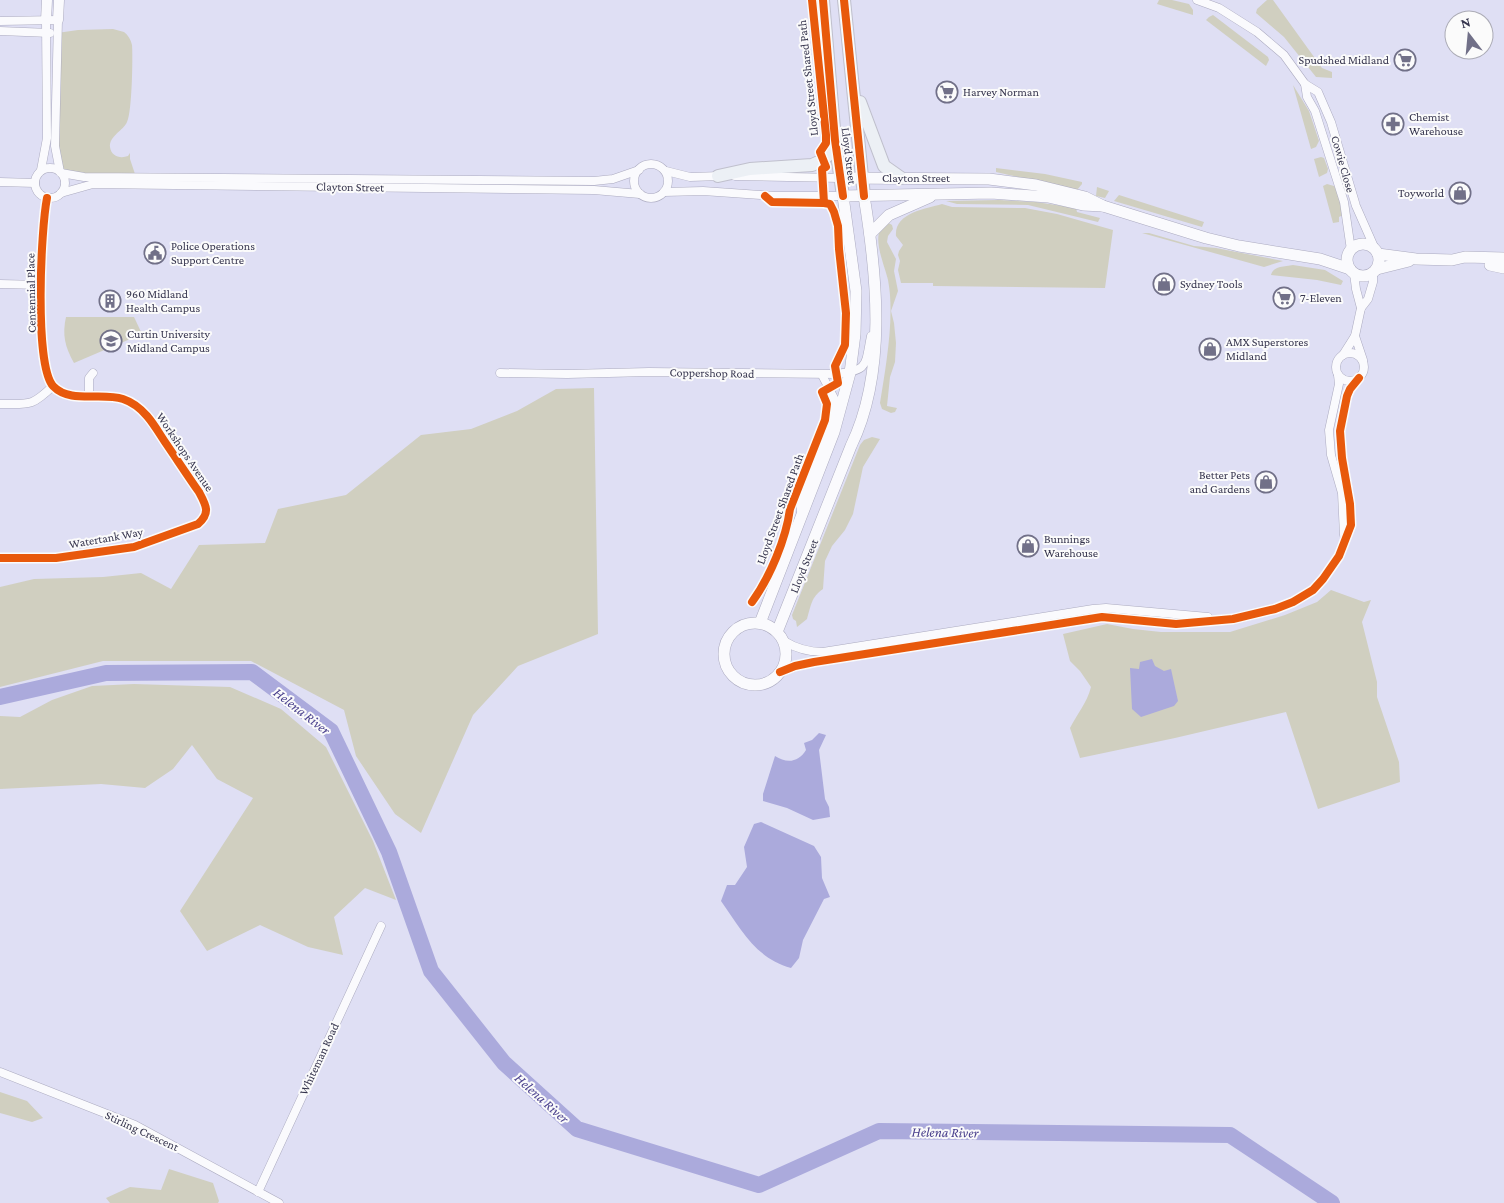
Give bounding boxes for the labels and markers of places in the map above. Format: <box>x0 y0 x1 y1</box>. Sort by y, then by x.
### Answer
supermarket icon: Spudshed Midland <box>1393 48 1417 72</box>
place label: Spudshed Midland <box>1299 53 1390 67</box>
supermarket icon: Harvey Norman <box>935 80 959 104</box>
place label: Harvey Norman <box>963 85 1039 99</box>
place label: Chemist Warehouse <box>1409 110 1463 138</box>
pharmacy icon: Chemist Warehouse <box>1381 112 1405 136</box>
shop icon: Toyworld <box>1448 181 1472 205</box>
place label: Toyworld <box>1398 186 1445 200</box>
place label: Police Operations Support Centre <box>171 239 255 267</box>
public building icon: Police Operations Support Centre <box>143 241 167 265</box>
shop icon: Sydney Tools <box>1152 272 1176 296</box>
place label: Sydney Tools <box>1180 277 1243 291</box>
supermarket icon: 7-Eleven <box>1272 286 1296 310</box>
place label: 960 Midland Health Campus <box>126 287 200 315</box>
building icon: 960 Midland Health Campus <box>98 289 122 313</box>
place label: 7-Eleven <box>1300 291 1342 305</box>
place label: Curtin University Midland Campus <box>127 327 210 355</box>
school or university icon: Curtin University Midland Campus <box>99 329 123 353</box>
place label: AMX Superstores Midland <box>1226 335 1308 363</box>
shop icon: AMX Superstores Midland <box>1198 337 1222 361</box>
place label: Better Pets and Gardens <box>1190 468 1250 496</box>
shop icon: Better Pets and Gardens <box>1254 470 1278 494</box>
place label: Bunnings Warehouse <box>1044 532 1098 560</box>
shop icon: Bunnings Warehouse <box>1016 534 1040 558</box>

